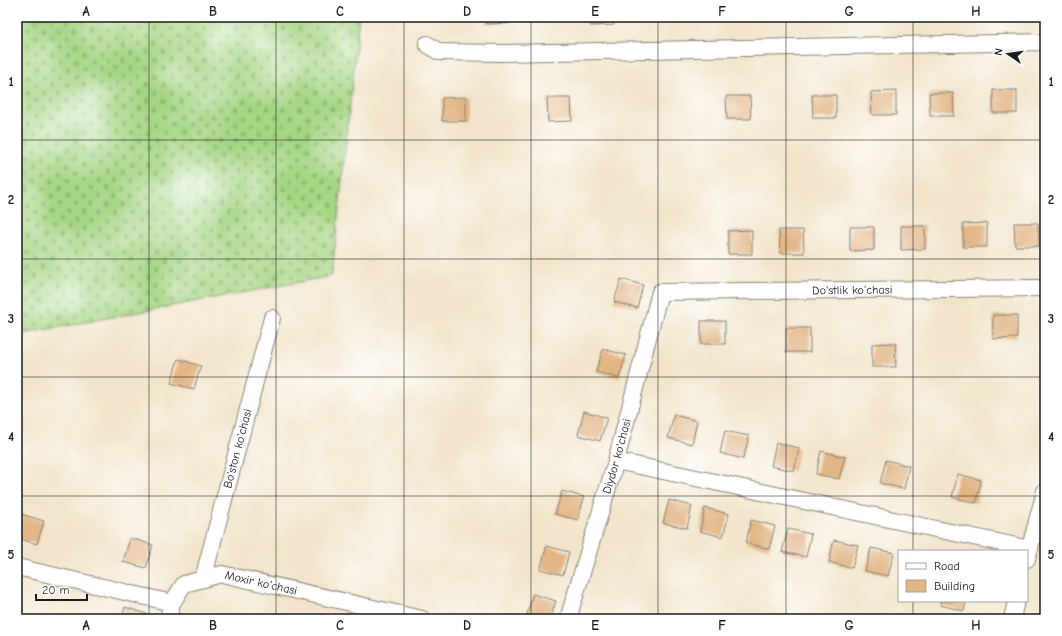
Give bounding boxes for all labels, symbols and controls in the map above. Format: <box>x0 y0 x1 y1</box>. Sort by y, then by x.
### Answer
text: A <box>82 4 90 19</box>
text: B <box>209 4 217 19</box>
text: C <box>336 4 344 19</box>
text: D <box>463 4 471 19</box>
text: E <box>591 4 599 19</box>
text: F <box>718 4 726 19</box>
text: G <box>844 4 854 19</box>
text: H <box>971 4 981 19</box>
north arrow <box>988 34 1028 74</box>
text: N <box>992 47 1006 57</box>
text: 1 <box>8 74 14 89</box>
text: 1 <box>1048 74 1054 89</box>
text: 2 <box>8 192 14 207</box>
text: 2 <box>1048 192 1054 207</box>
street label: Do'stlik ko'chasi <box>812 283 892 297</box>
text: 3 <box>8 311 14 326</box>
text: 3 <box>1048 311 1054 326</box>
street label: Bo'ston ko'chasi <box>220 407 255 490</box>
street label: Diydor ko'chasi <box>599 417 634 495</box>
text: 4 <box>8 429 14 444</box>
text: 4 <box>1048 429 1054 444</box>
text: 5 <box>8 547 15 562</box>
text: 5 <box>1048 547 1055 562</box>
legend <box>898 550 1028 602</box>
text: Road <box>934 559 960 573</box>
street label: Moxir ko'chasi <box>224 568 299 598</box>
scale bar <box>36 576 87 602</box>
text: Building <box>934 579 975 593</box>
text: 20 m <box>42 583 70 597</box>
text: A <box>82 618 90 633</box>
text: B <box>209 618 217 633</box>
text: C <box>336 618 344 633</box>
text: D <box>463 618 471 633</box>
text: E <box>591 618 599 633</box>
text: F <box>718 618 726 633</box>
text: G <box>844 618 854 633</box>
text: H <box>971 618 981 633</box>

